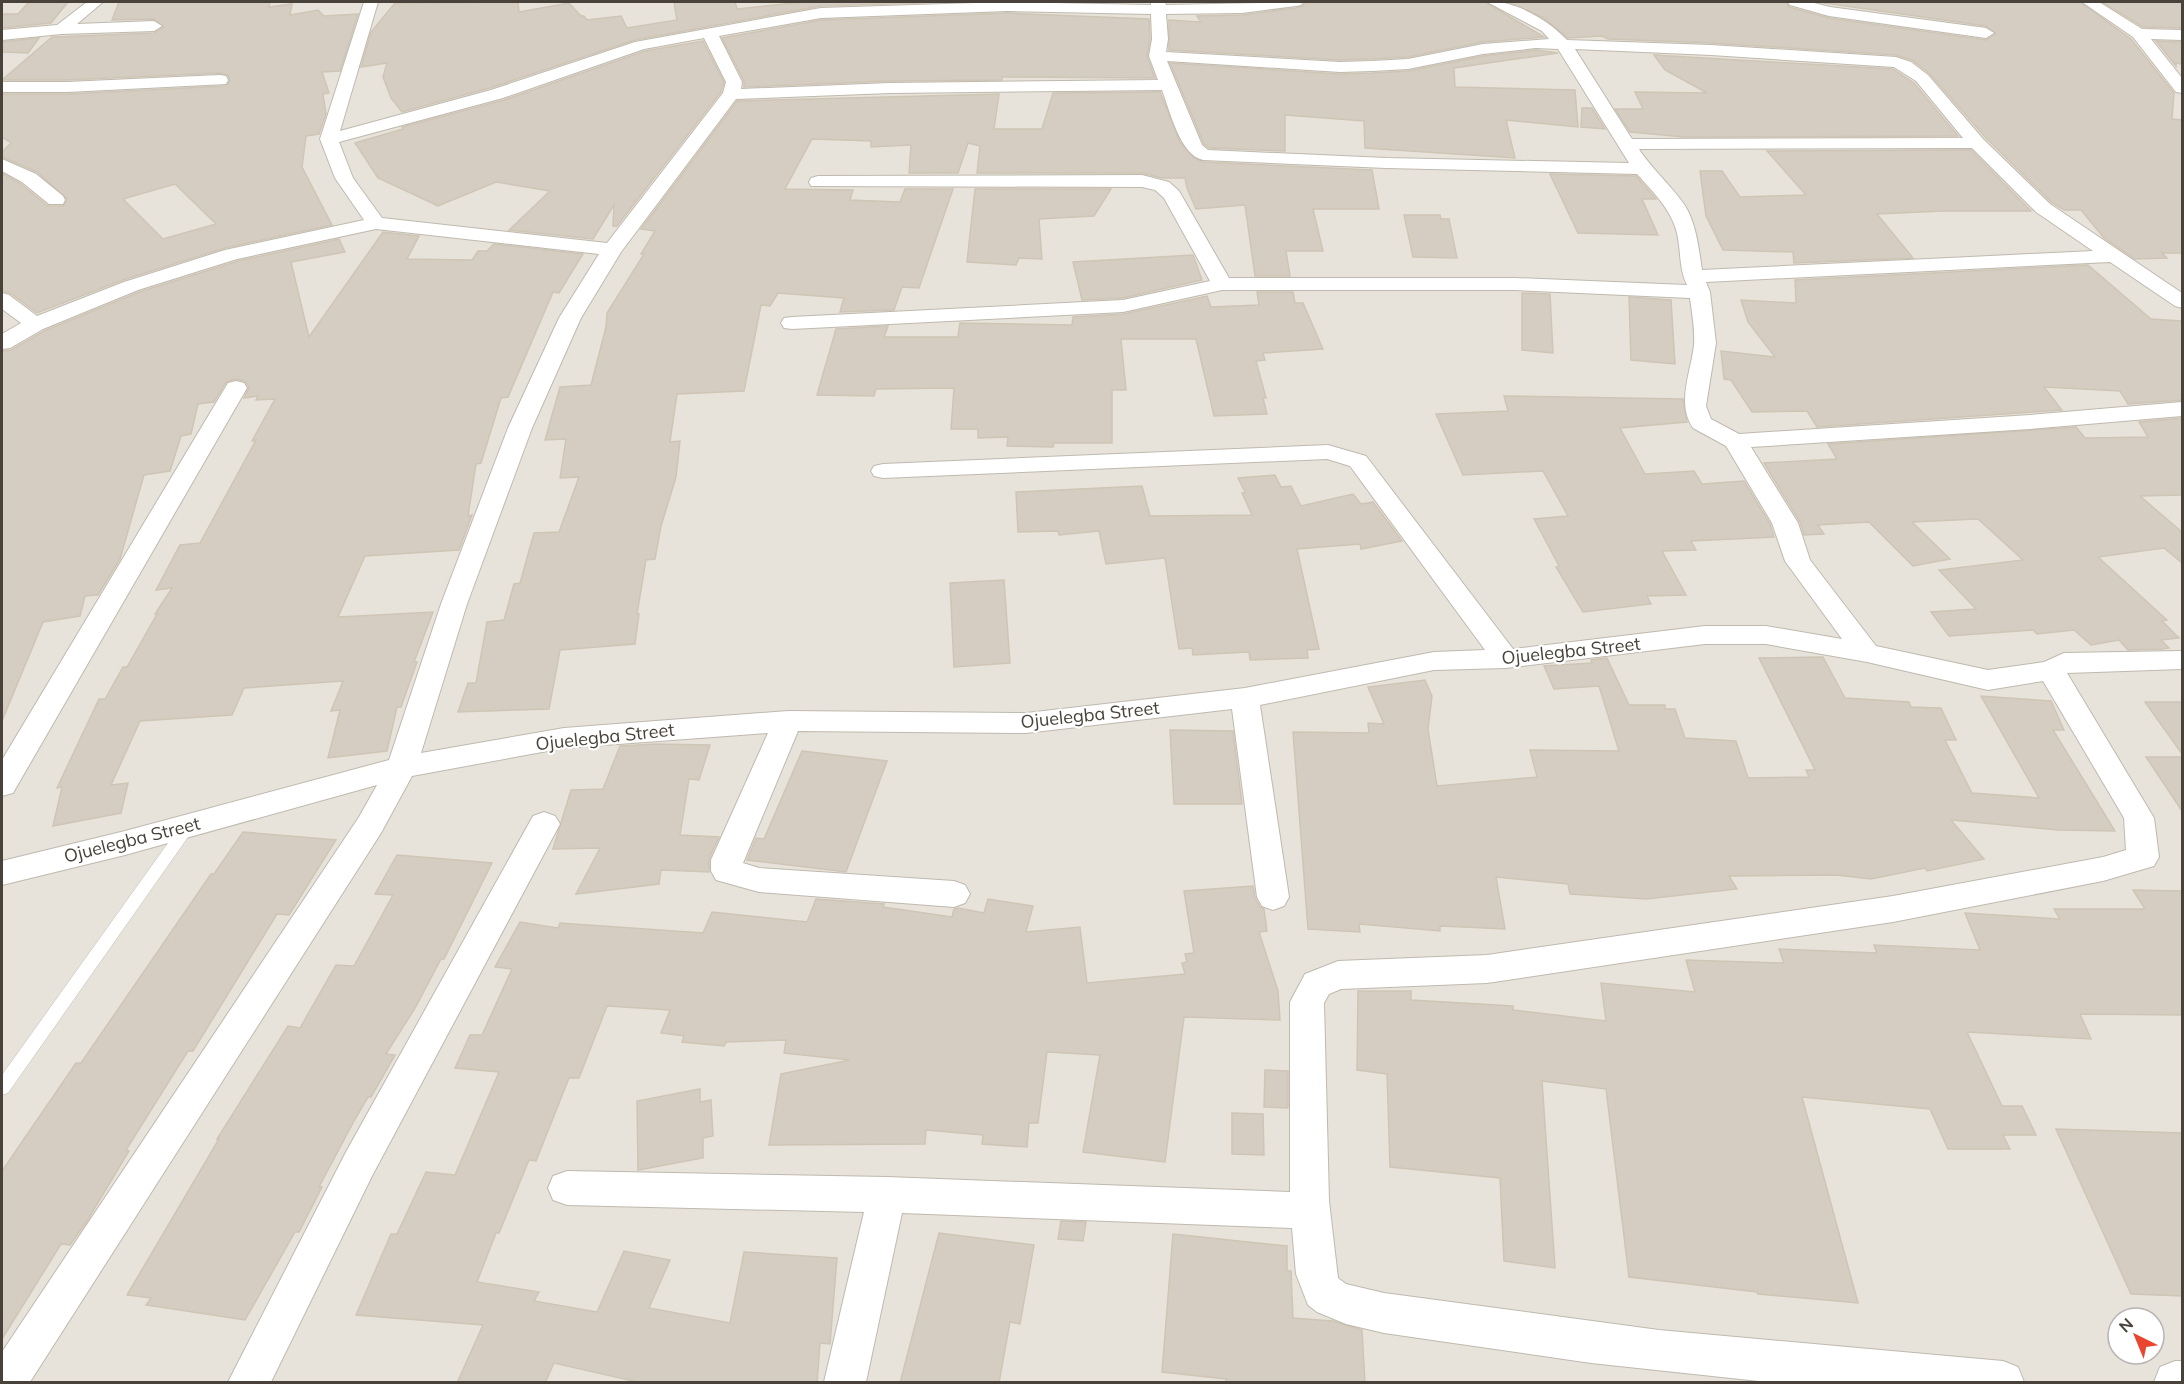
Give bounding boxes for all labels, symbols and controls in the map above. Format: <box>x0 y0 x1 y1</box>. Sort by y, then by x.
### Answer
street label: Ojuelegba Street <box>1500 632 1641 669</box>
street label: Ojuelegba Street <box>1019 696 1160 733</box>
street label: Ojuelegba Street <box>534 718 675 755</box>
street label: Ojuelegba Street <box>61 811 202 868</box>
north arrow <box>2106 1306 2166 1366</box>
text: N <box>2115 1314 2137 1336</box>

